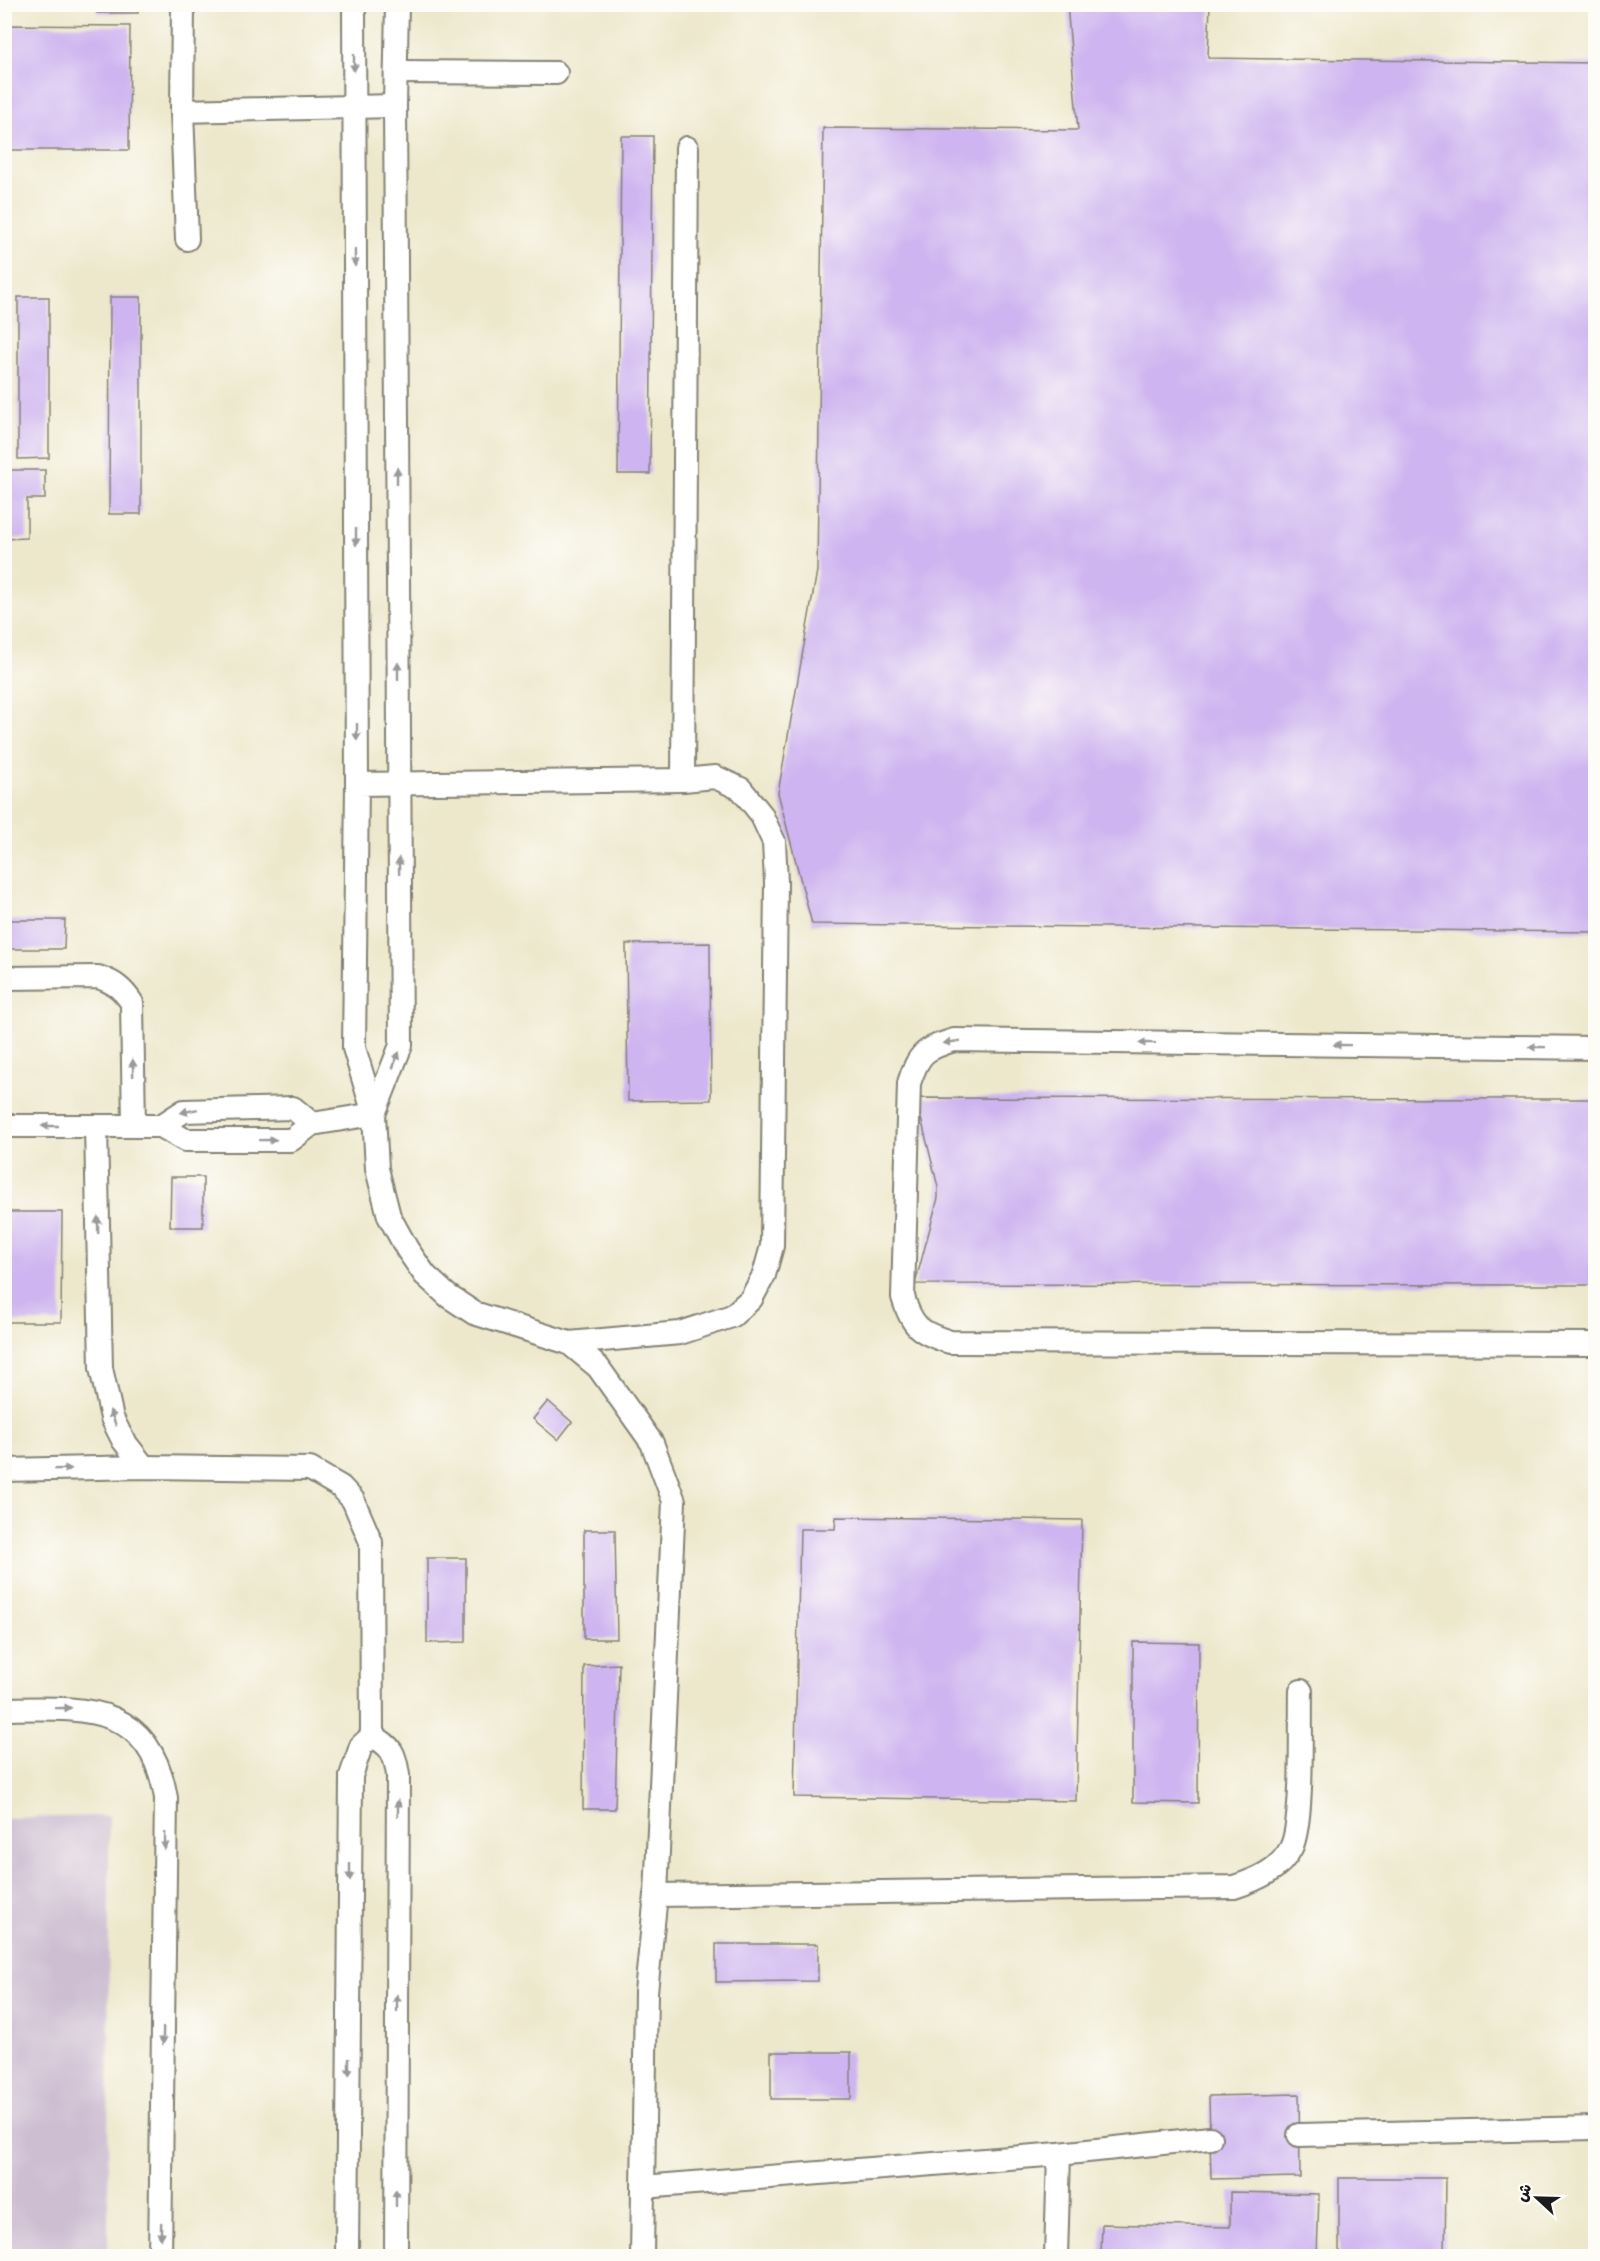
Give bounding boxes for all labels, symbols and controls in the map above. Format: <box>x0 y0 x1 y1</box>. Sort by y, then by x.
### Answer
one-way arrow <box>349 53 359 72</box>
one-way arrow <box>350 248 360 267</box>
one-way arrow <box>392 466 402 485</box>
one-way arrow <box>351 527 361 546</box>
one-way arrow <box>393 661 403 680</box>
one-way arrow <box>352 722 362 741</box>
one-way arrow <box>395 856 404 875</box>
one-way arrow <box>943 1038 962 1047</box>
one-way arrow <box>1138 1038 1157 1047</box>
one-way arrow <box>1333 1040 1352 1050</box>
one-way arrow <box>1528 1042 1547 1052</box>
one-way arrow <box>391 1050 401 1068</box>
one-way arrow <box>128 1058 138 1077</box>
one-way arrow <box>180 1107 198 1117</box>
one-way arrow <box>41 1121 60 1131</box>
one-way arrow <box>258 1136 277 1145</box>
one-way arrow <box>93 1215 103 1234</box>
one-way arrow <box>108 1409 117 1427</box>
one-way arrow <box>53 1464 72 1474</box>
one-way arrow <box>53 1703 72 1713</box>
one-way arrow <box>393 1799 403 1818</box>
one-way arrow <box>160 1832 170 1851</box>
one-way arrow <box>345 1862 355 1881</box>
one-way arrow <box>392 1994 402 2013</box>
one-way arrow <box>158 2027 168 2046</box>
one-way arrow <box>344 2057 354 2076</box>
north arrow <box>1507 2168 1567 2228</box>
text: ش <box>1511 2181 1537 2205</box>
one-way arrow <box>391 2189 401 2208</box>
one-way arrow <box>156 2222 166 2241</box>

